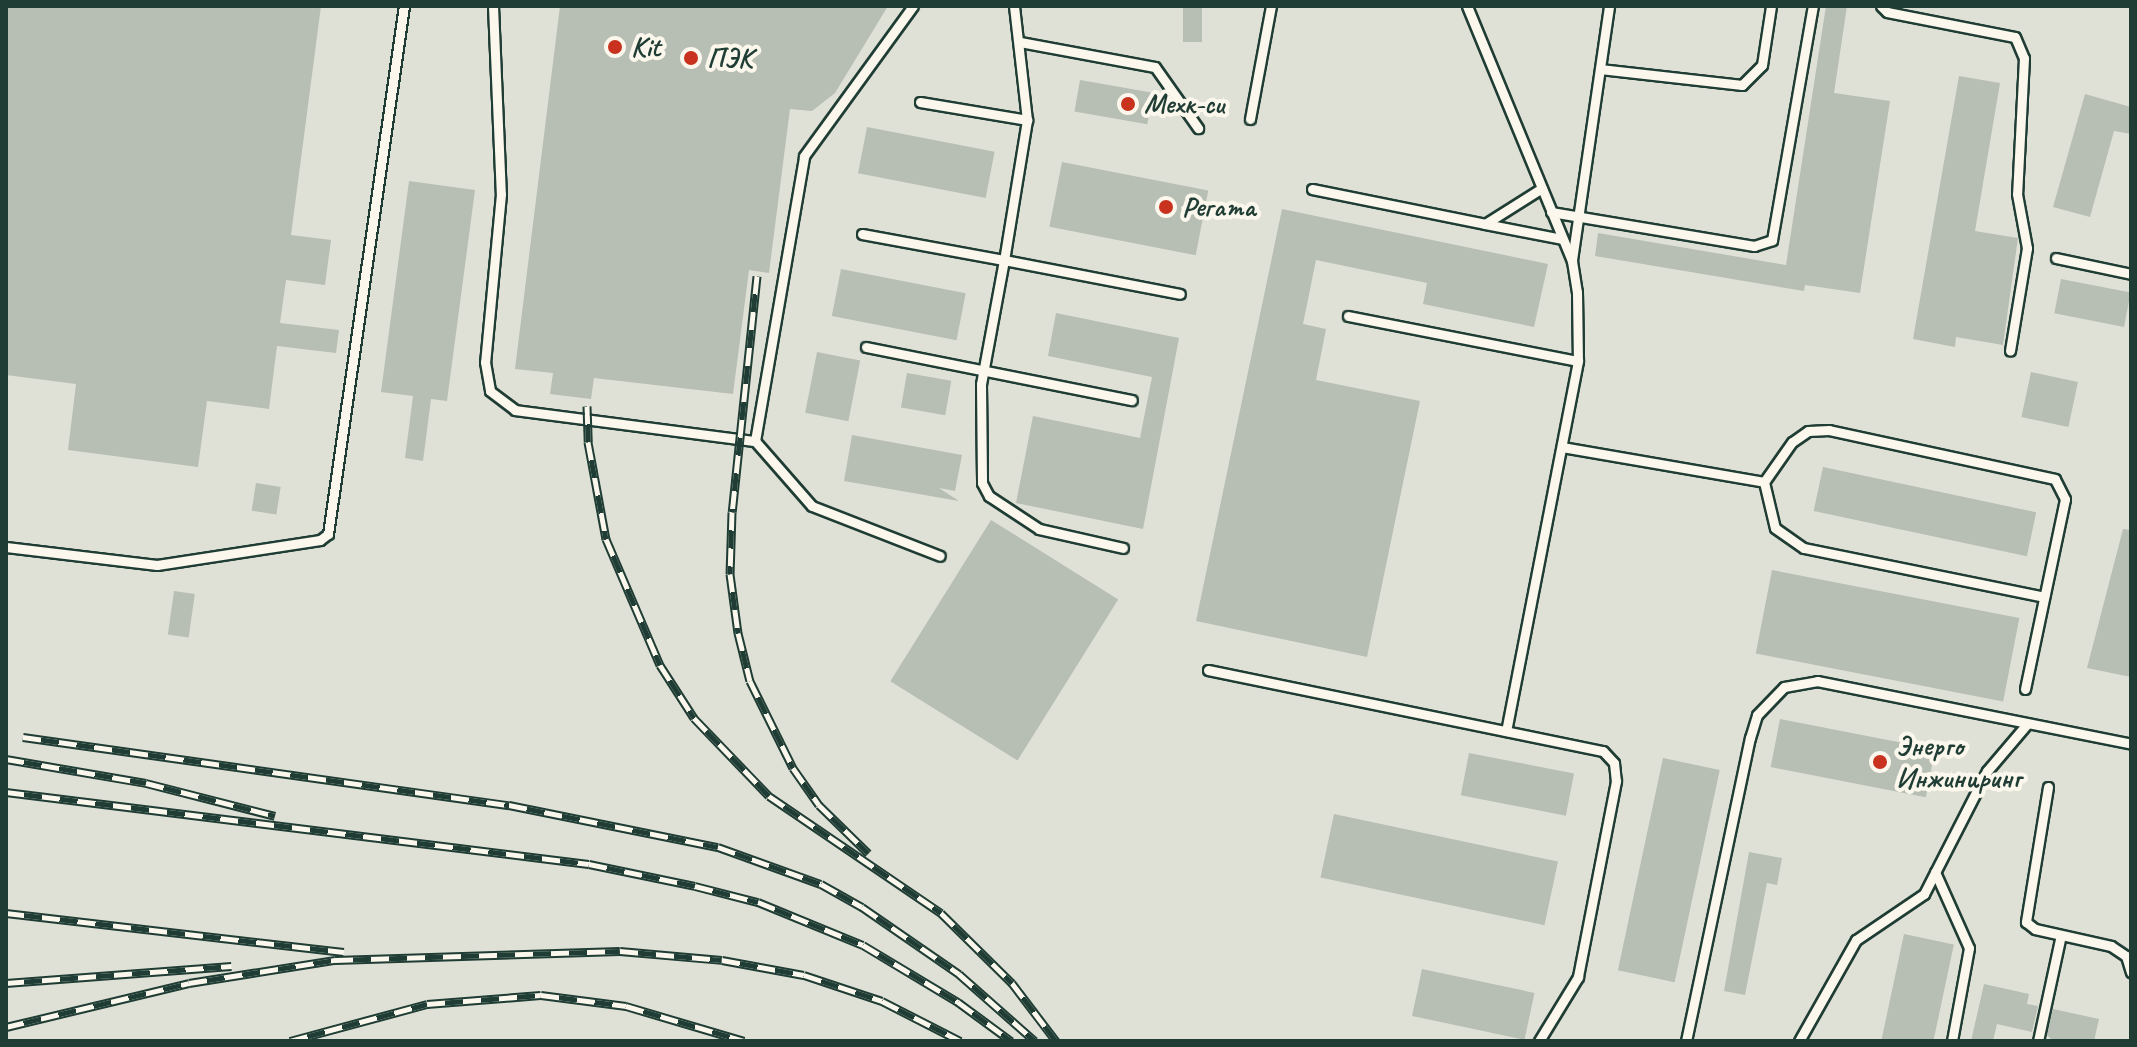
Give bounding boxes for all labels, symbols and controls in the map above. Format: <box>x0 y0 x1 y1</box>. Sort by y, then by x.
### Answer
place label: Kit <box>631 30 660 64</box>
marker: Kit <box>606 38 624 56</box>
place label: ПЭК <box>707 41 752 75</box>
marker: ПЭК <box>682 49 700 67</box>
place label: Мехк-си <box>1144 87 1224 121</box>
marker: Мехк-си <box>1119 95 1137 113</box>
place label: Регата <box>1182 190 1255 224</box>
marker: Регата <box>1157 198 1175 216</box>
place label: Энерго Инжиниринг <box>1896 729 2021 795</box>
marker: Энерго Инжиниринг <box>1871 753 1889 771</box>

